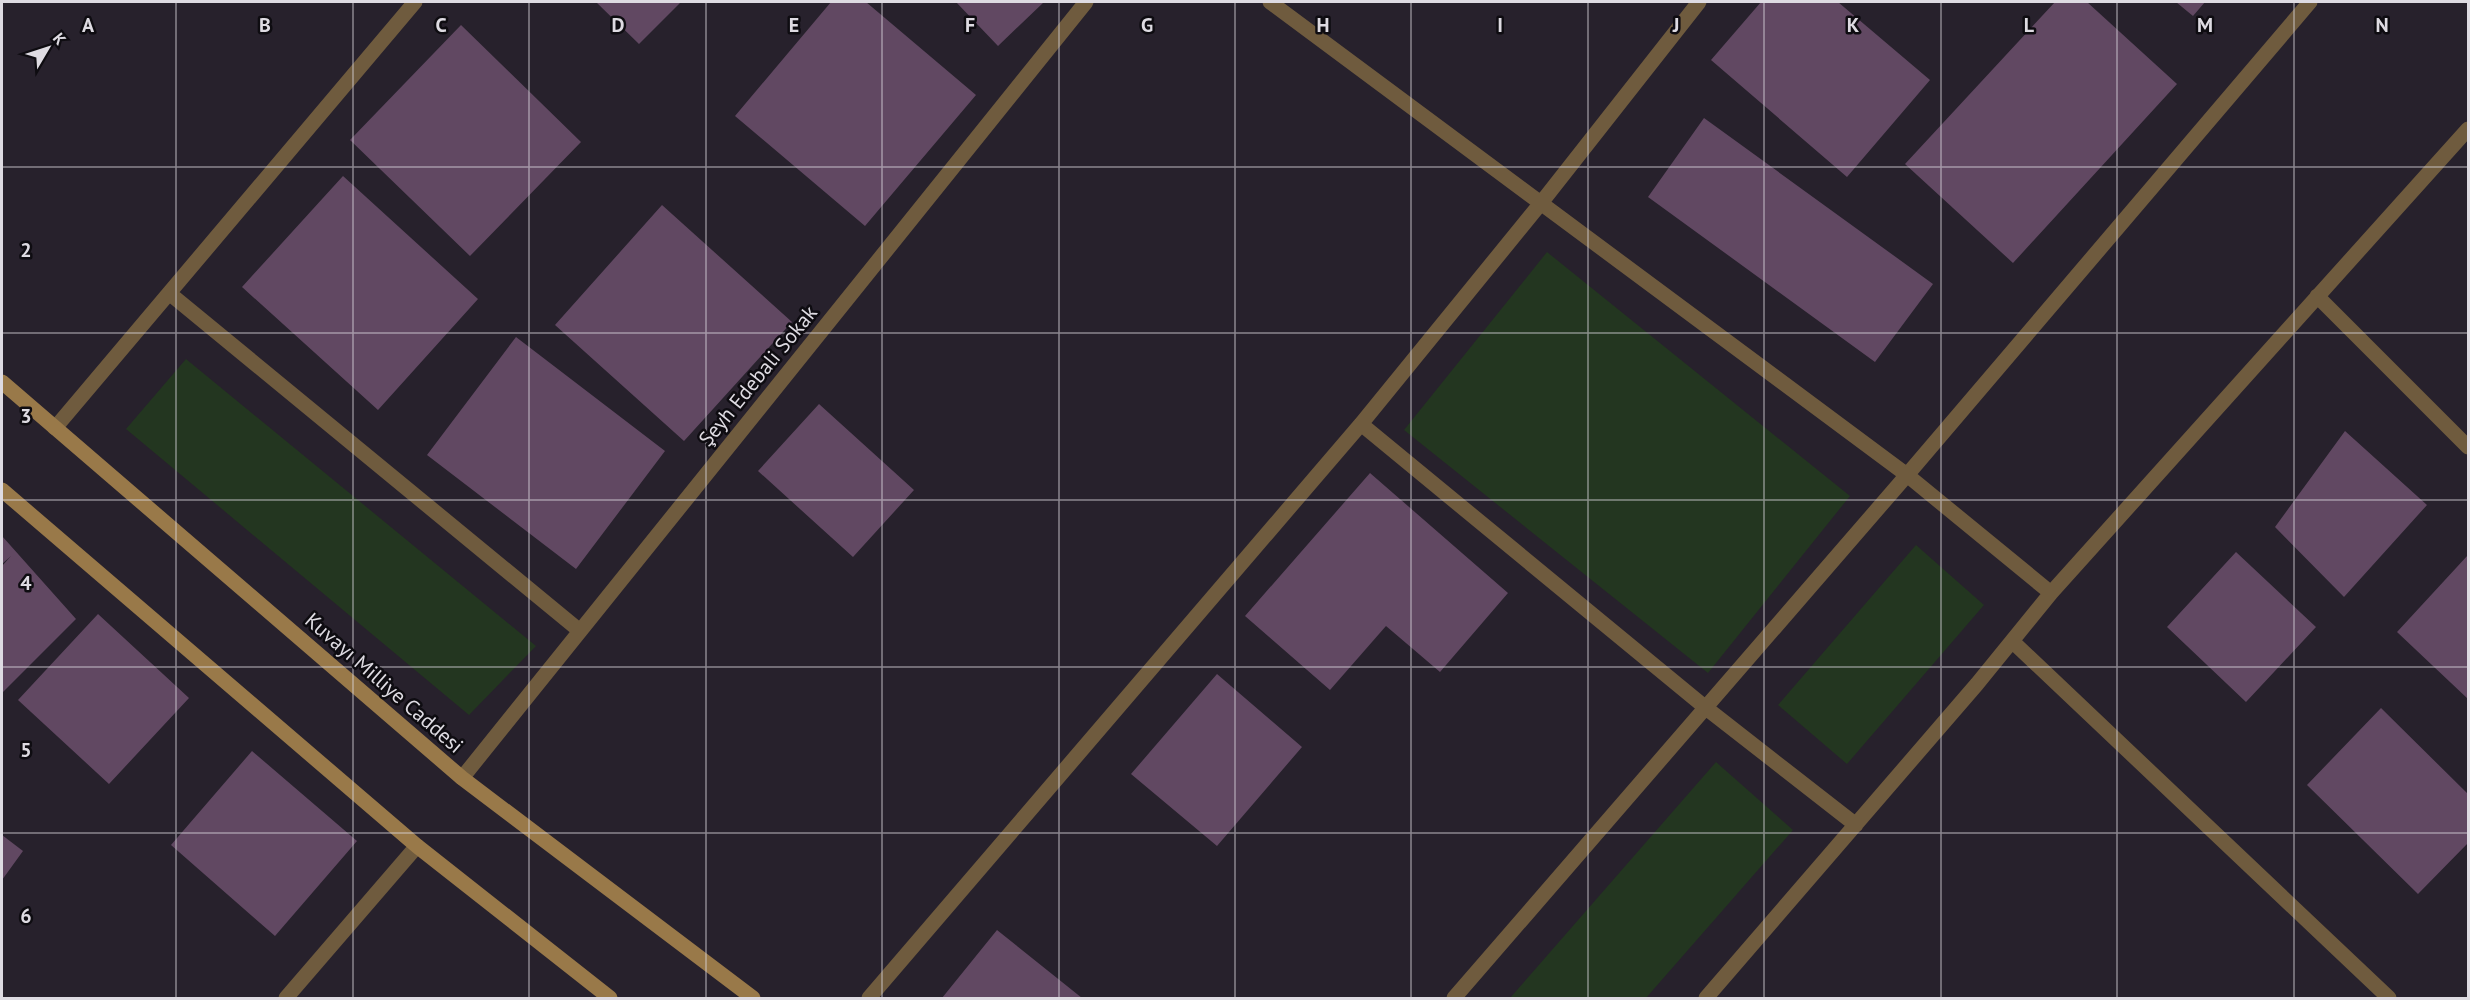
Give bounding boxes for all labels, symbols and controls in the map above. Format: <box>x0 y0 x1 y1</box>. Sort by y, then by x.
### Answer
text: A <box>82 12 95 38</box>
text: B <box>259 12 271 38</box>
text: C <box>435 12 447 38</box>
text: D <box>612 12 625 38</box>
text: E <box>789 12 799 38</box>
text: F <box>965 12 975 38</box>
text: G <box>1141 12 1153 38</box>
text: H <box>1316 12 1330 38</box>
text: I <box>1497 12 1503 38</box>
text: J <box>1672 12 1679 38</box>
text: K <box>1847 12 1860 38</box>
text: L <box>2024 12 2035 38</box>
text: M <box>2197 12 2213 38</box>
text: N <box>2375 12 2389 38</box>
north arrow <box>18 18 78 78</box>
text: K <box>49 28 71 49</box>
text: 2 <box>20 237 32 263</box>
street label: Şeyh Edebali Sokak <box>693 300 823 452</box>
text: 3 <box>20 403 32 429</box>
text: 4 <box>20 570 32 596</box>
street label: Kuvayı Milliye Caddesi <box>300 607 469 759</box>
text: 5 <box>20 737 32 763</box>
text: 6 <box>20 903 32 929</box>

